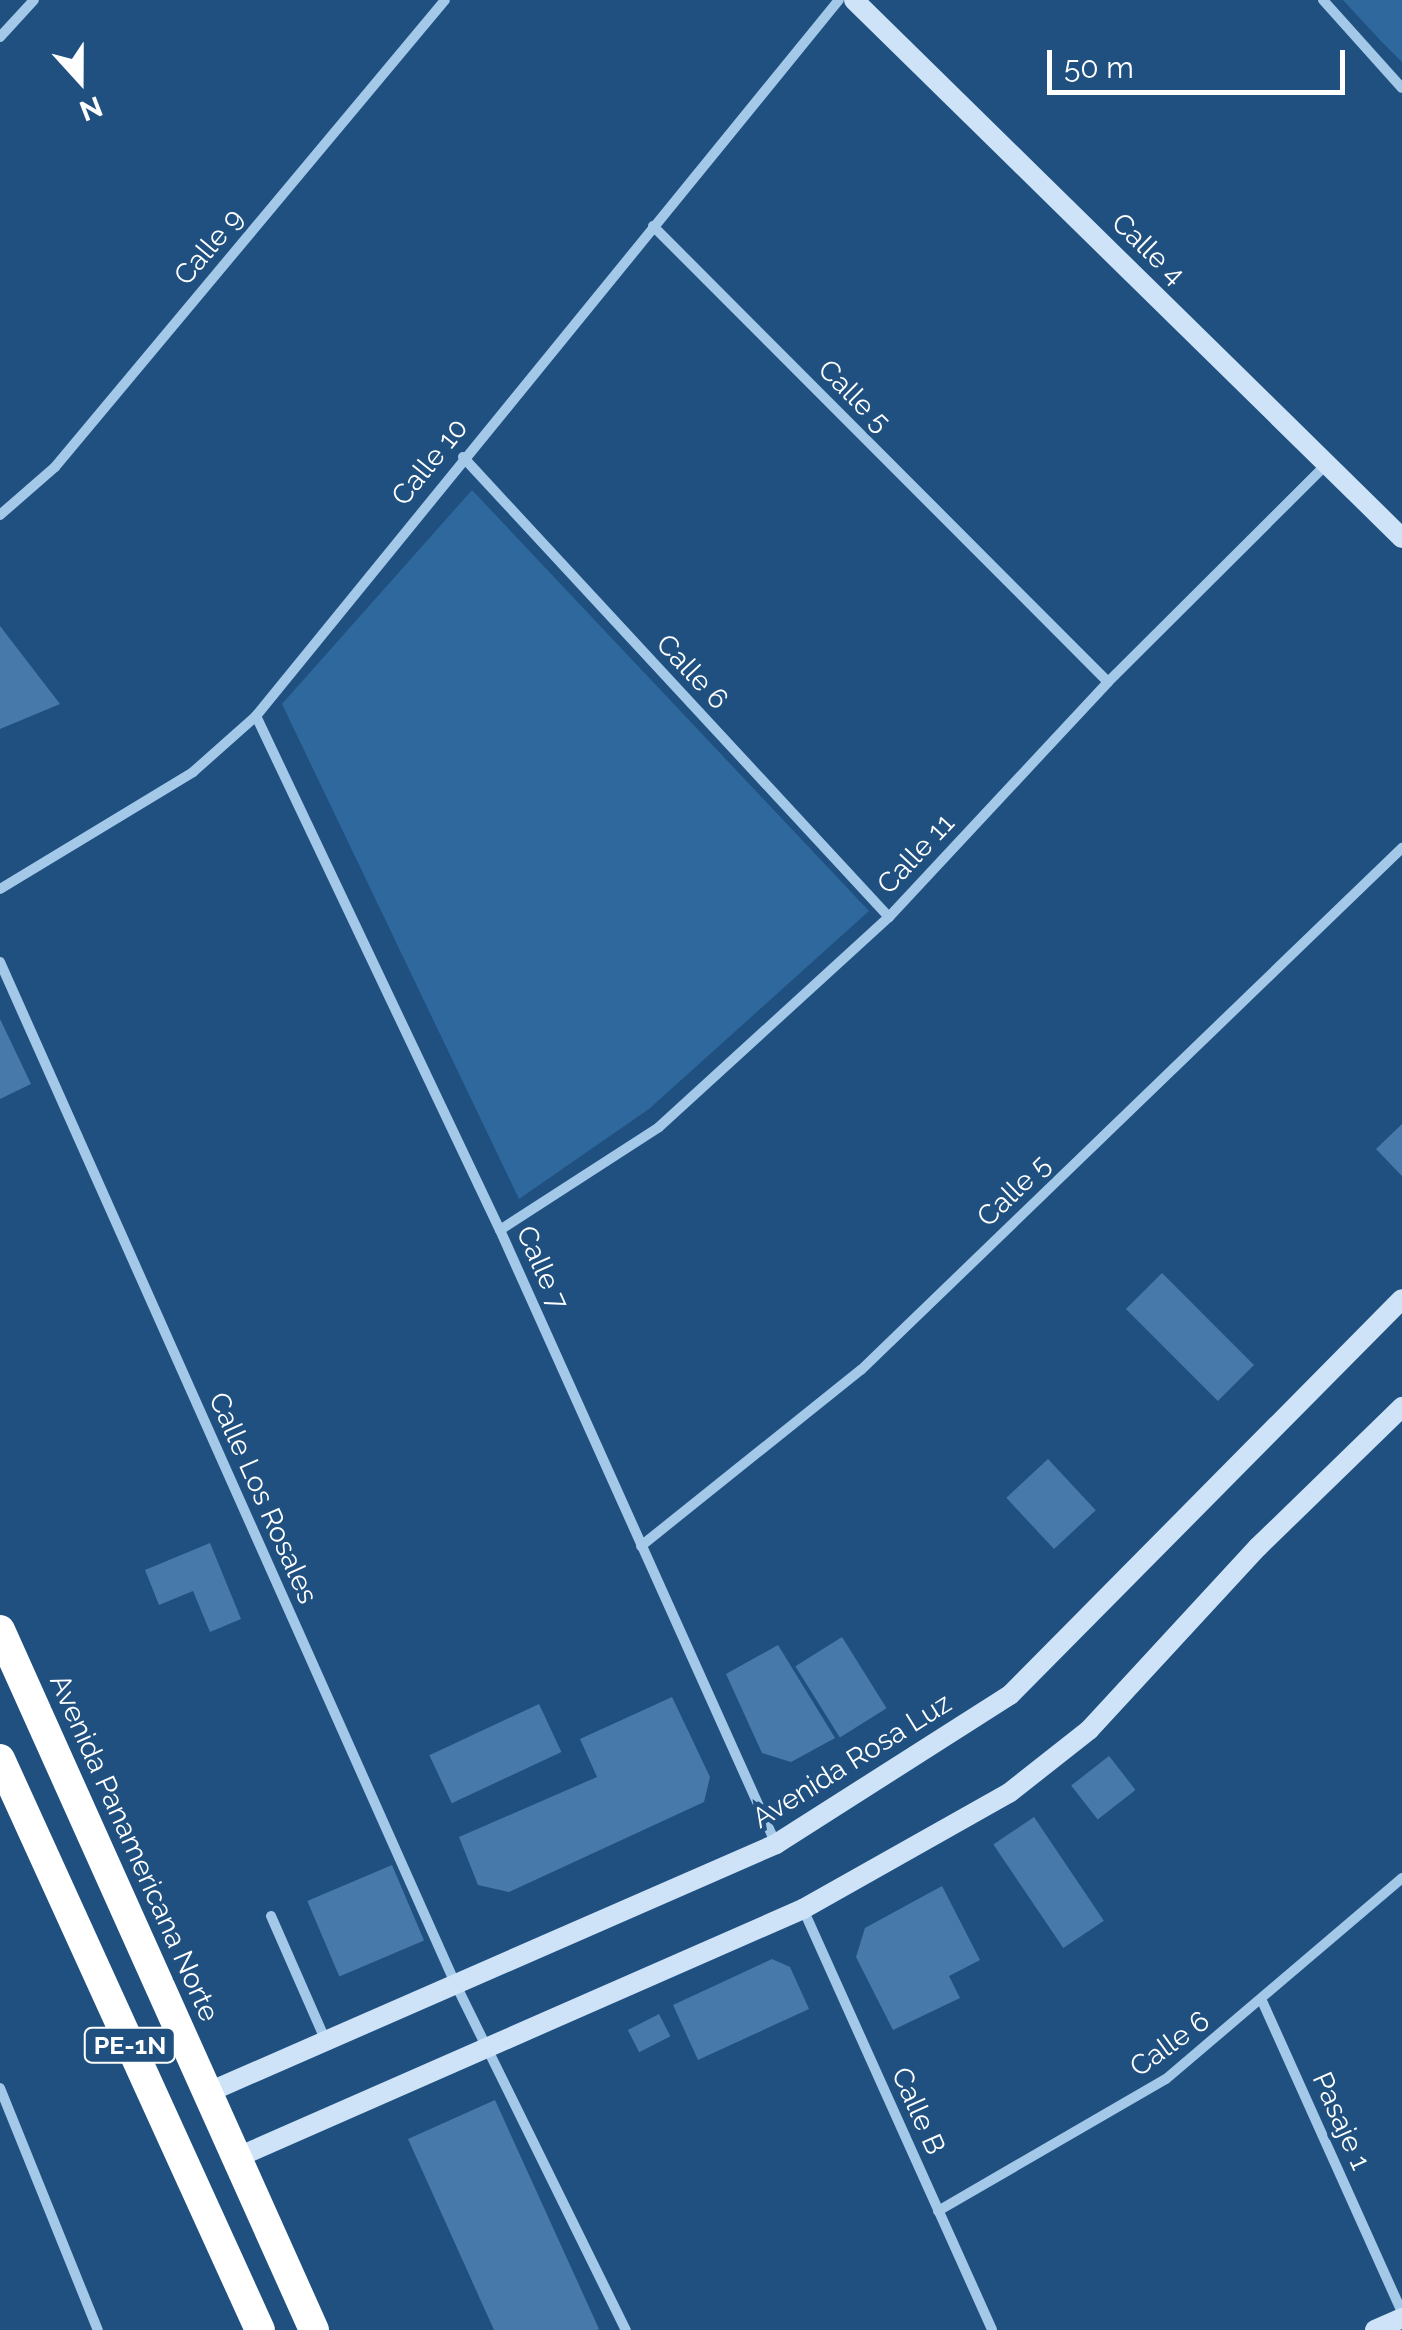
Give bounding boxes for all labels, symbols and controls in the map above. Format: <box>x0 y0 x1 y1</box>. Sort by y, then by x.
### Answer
north arrow <box>30 30 130 130</box>
scale bar <box>1052 30 1350 92</box>
text: 50 m <box>1064 50 1134 85</box>
text: N <box>75 89 107 128</box>
street label: Calle 9 <box>167 202 251 292</box>
street label: Calle 4 <box>1104 206 1192 292</box>
street label: Calle 5 <box>811 353 897 439</box>
street label: Calle 10 <box>385 412 475 512</box>
street label: Calle 6 <box>649 628 735 716</box>
street label: Calle 11 <box>871 807 961 901</box>
street label: Calle 5 <box>970 1148 1058 1234</box>
street label: Calle 7 <box>509 1221 575 1315</box>
street label: Calle Los Rosales <box>201 1387 325 1609</box>
street label: Avenida Panamericana Norte <box>42 1669 226 2027</box>
street label: Avenida Rosa Luz <box>746 1686 958 1836</box>
street label: Calle 6 <box>1124 2004 1216 2084</box>
road number: PE-1N <box>82 2025 178 2065</box>
street label: Calle B <box>884 2062 952 2160</box>
street label: Pasaje 1 <box>1305 2067 1377 2175</box>

